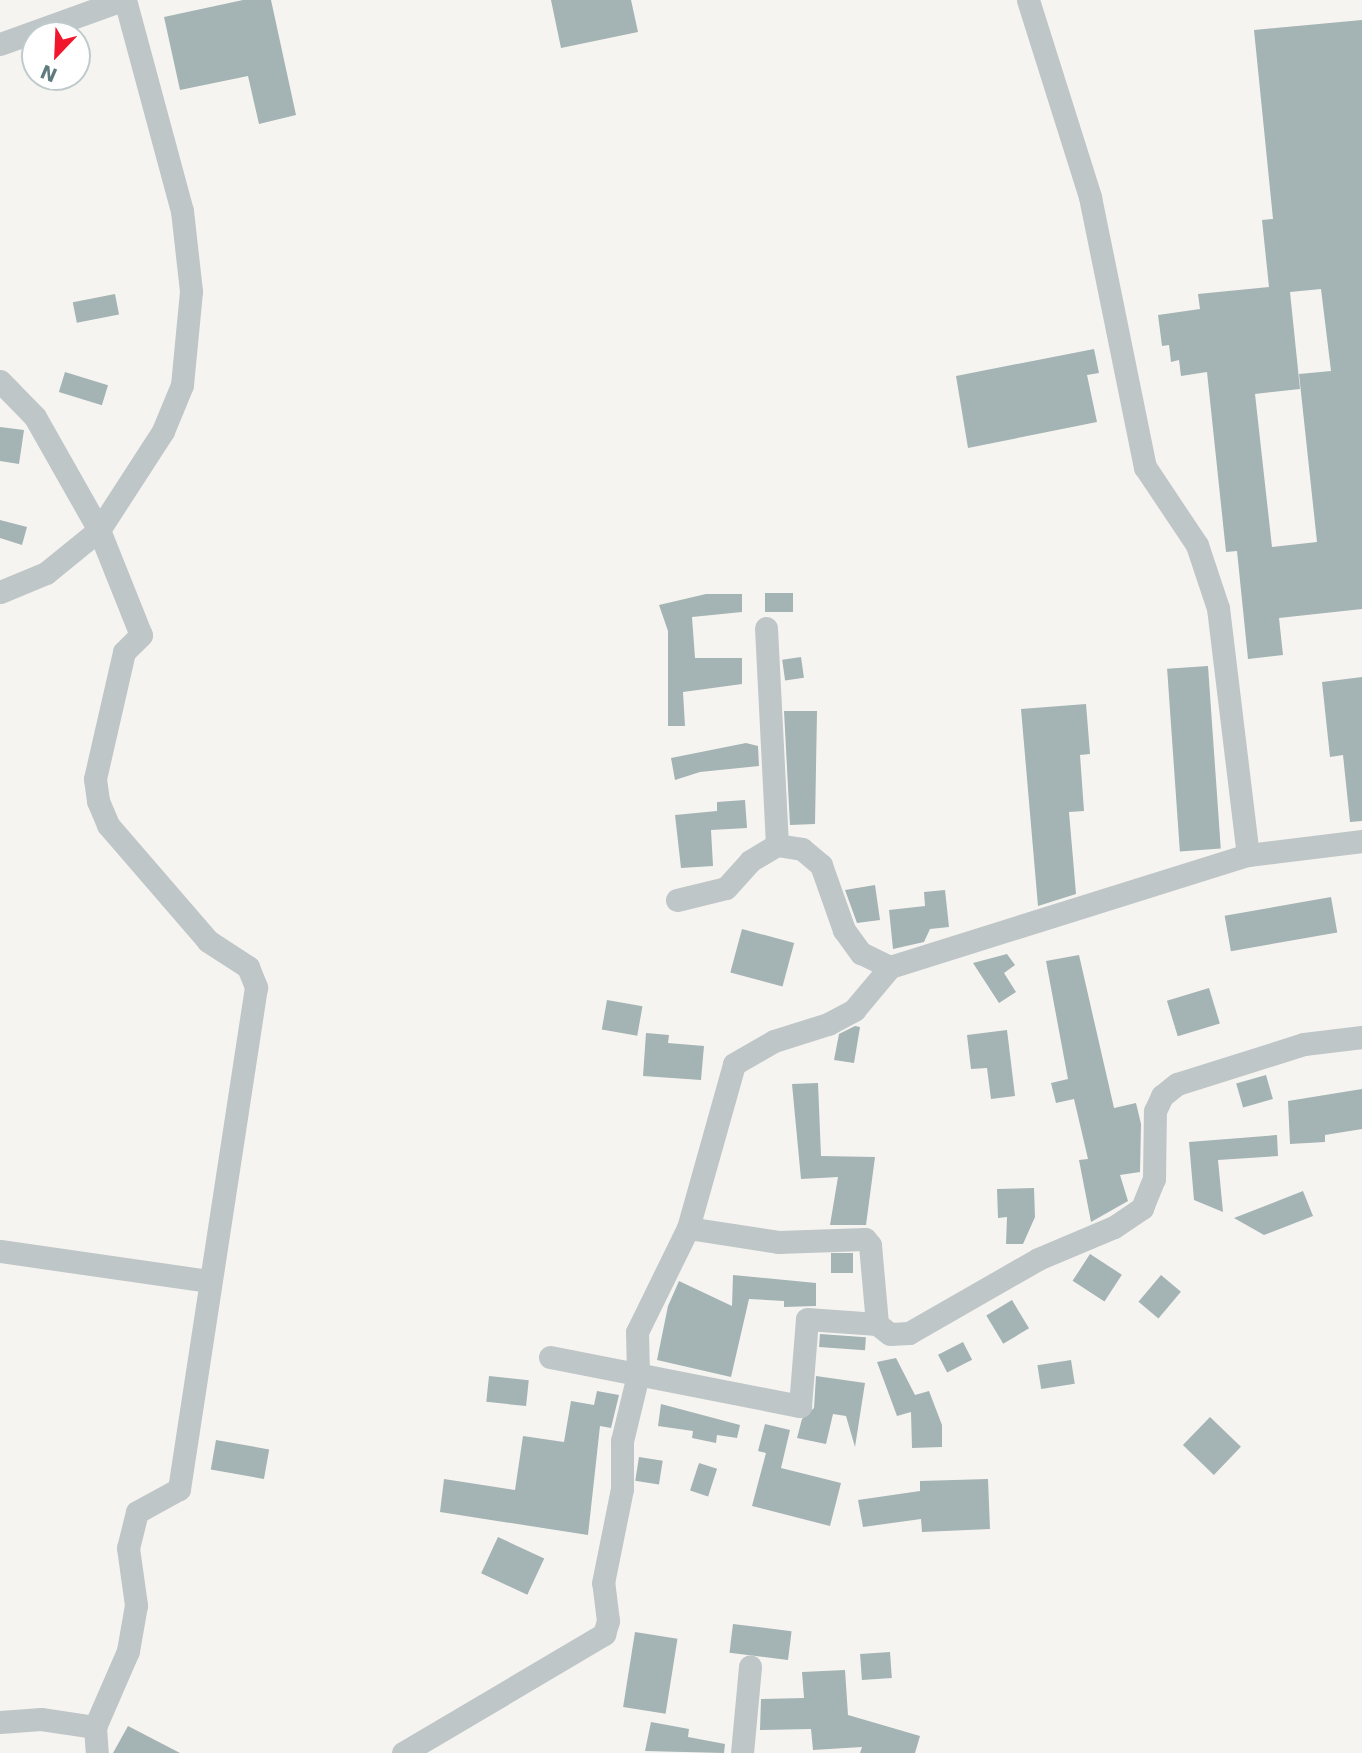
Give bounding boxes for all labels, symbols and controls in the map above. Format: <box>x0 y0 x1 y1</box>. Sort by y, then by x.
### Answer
north arrow <box>21 21 91 91</box>
text: N <box>37 60 60 87</box>

